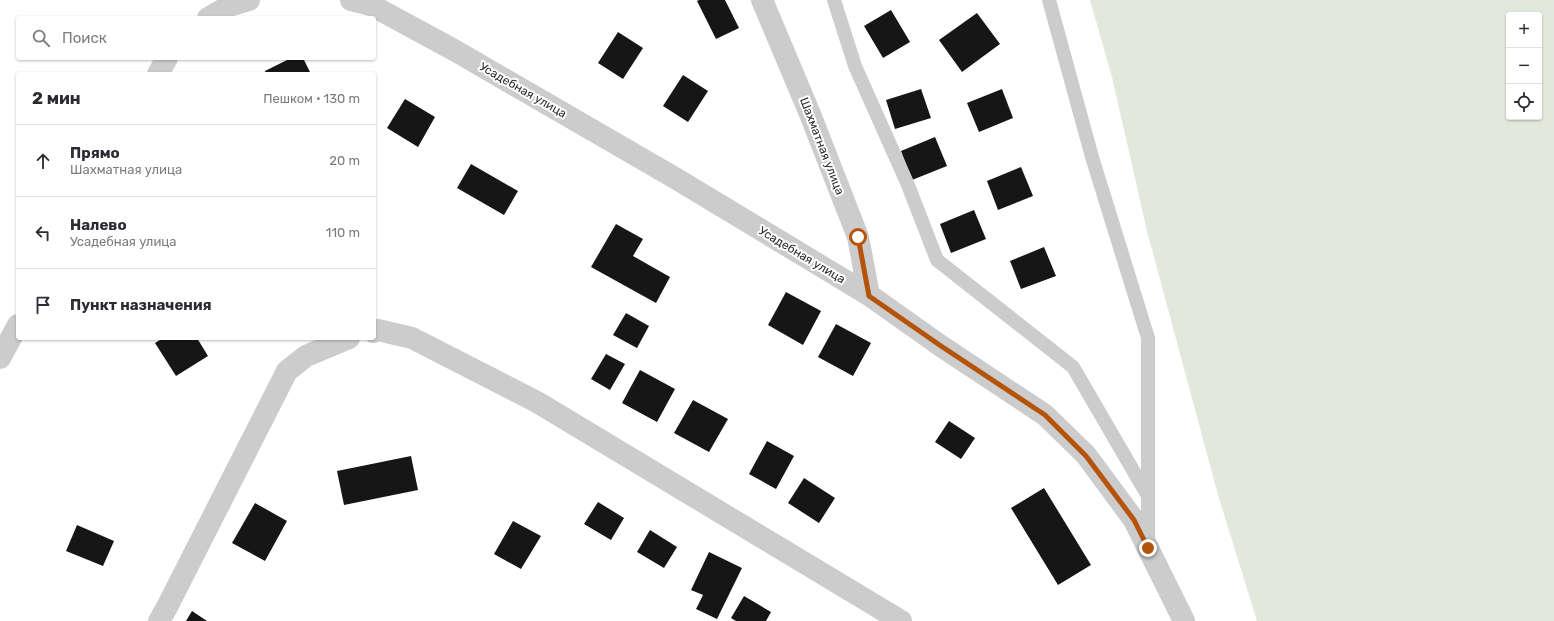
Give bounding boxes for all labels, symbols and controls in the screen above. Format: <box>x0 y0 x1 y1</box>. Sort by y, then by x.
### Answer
map controls <box>1506 12 1542 120</box>
button: + <box>1506 12 1542 48</box>
search box <box>16 16 376 60</box>
icon: search <box>30 27 52 49</box>
text: Поиск <box>62 29 107 47</box>
button: − <box>1506 48 1542 84</box>
street label: Усадебная улица <box>477 59 569 121</box>
button: locate <box>1506 84 1542 120</box>
text: 2 мин <box>32 88 81 108</box>
text: Пешком · 130 m <box>263 91 360 106</box>
street label: Шахматная улица <box>797 95 847 197</box>
text: Прямо <box>70 144 120 162</box>
icon: ahead <box>32 150 54 172</box>
text: 20 m <box>329 153 360 168</box>
text: Шахматная улица <box>70 162 182 177</box>
text: Налево <box>70 216 127 234</box>
icon: left <box>32 222 54 244</box>
street label: Усадебная улица <box>756 224 848 286</box>
text: 110 m <box>326 225 360 240</box>
route start <box>849 228 867 246</box>
text: Усадебная улица <box>70 234 177 249</box>
icon: arrive <box>32 294 54 316</box>
text: Пункт назначения <box>70 296 212 314</box>
route end <box>1139 539 1157 557</box>

